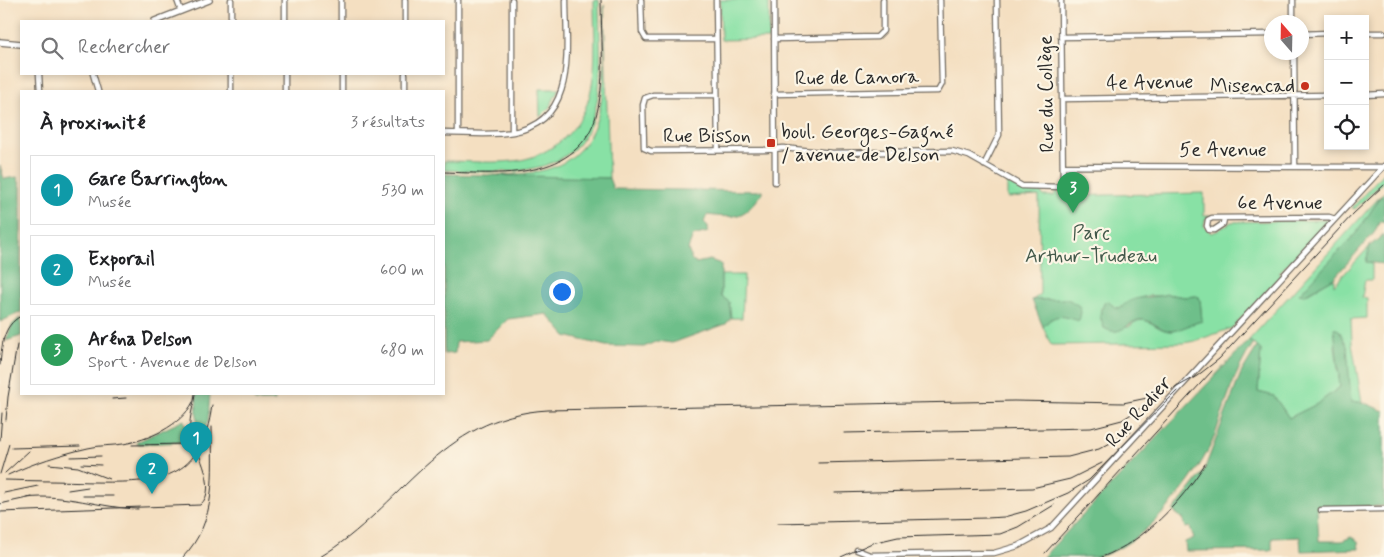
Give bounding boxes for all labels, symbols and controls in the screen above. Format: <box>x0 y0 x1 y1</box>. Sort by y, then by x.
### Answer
north arrow <box>1264 15 1309 60</box>
map controls <box>1324 15 1369 150</box>
button: + <box>1324 15 1369 60</box>
search box <box>20 20 445 75</box>
icon: search <box>38 34 66 62</box>
text: Rechercher <box>78 35 170 60</box>
street label: Rue du Collège <box>1032 35 1062 153</box>
button: − <box>1324 60 1369 105</box>
street label: Rue de Canora <box>795 63 920 93</box>
street label: 4e Avenue <box>1106 69 1194 97</box>
place label: Misencad <box>1210 73 1295 100</box>
marker: Misencad <box>1299 80 1311 92</box>
button: locate <box>1324 105 1369 150</box>
text: À proximité <box>40 109 146 137</box>
text: 3 résultats <box>351 112 425 133</box>
place label: boul. Georges-Gagné / avenue de Delson <box>781 119 953 169</box>
street label: Rue Bisson <box>663 123 751 150</box>
marker: boul. Georges-Gagné / avenue de Delson <box>765 137 777 149</box>
street label: 5e Avenue <box>1179 137 1267 164</box>
text: Gare Barrington <box>88 167 227 192</box>
pin: 3 <box>1057 172 1089 213</box>
text: 1 <box>53 180 61 201</box>
text: 530 m <box>381 180 424 201</box>
street label: 6e Avenue <box>1237 190 1323 217</box>
text: Musée <box>88 192 132 213</box>
park label: Parc Arthur-Trudeau <box>1025 220 1157 270</box>
text: Exporail <box>88 247 155 272</box>
text: 2 <box>53 260 61 281</box>
text: 600 m <box>380 260 424 281</box>
text: Musée <box>88 272 132 293</box>
your location <box>549 279 575 305</box>
text: Aréna Delson <box>88 327 192 352</box>
text: 3 <box>53 340 61 361</box>
text: 680 m <box>380 340 424 361</box>
text: Sport · Avenue de Delson <box>88 352 257 373</box>
street label: Rue Rodier <box>1100 370 1179 454</box>
pin: 1 <box>180 422 212 463</box>
pin: 2 <box>136 453 168 494</box>

